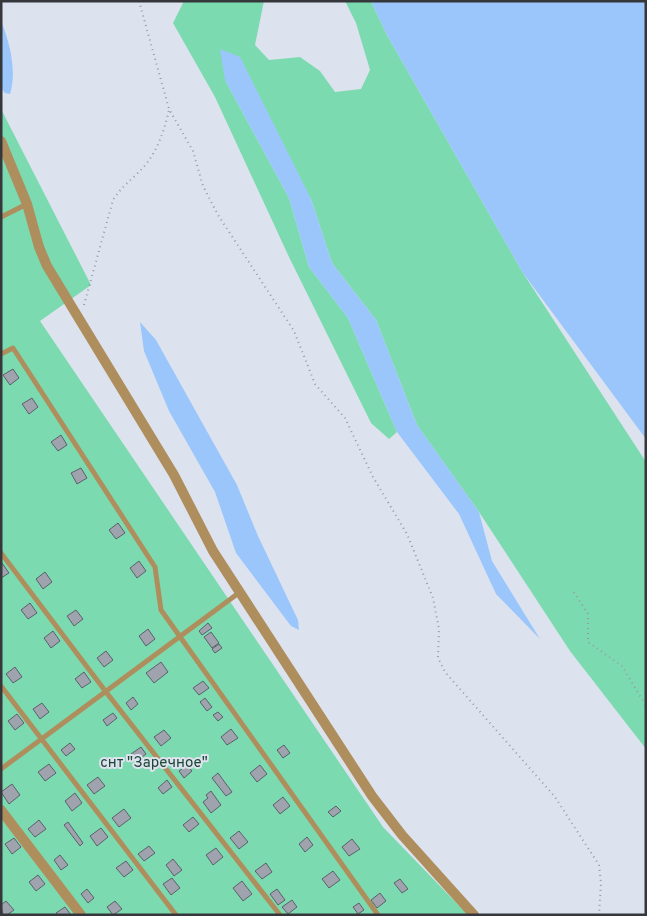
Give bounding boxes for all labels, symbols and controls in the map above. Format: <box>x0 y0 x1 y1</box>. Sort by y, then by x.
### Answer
park label: снт "Заречное" <box>100 754 208 773</box>

